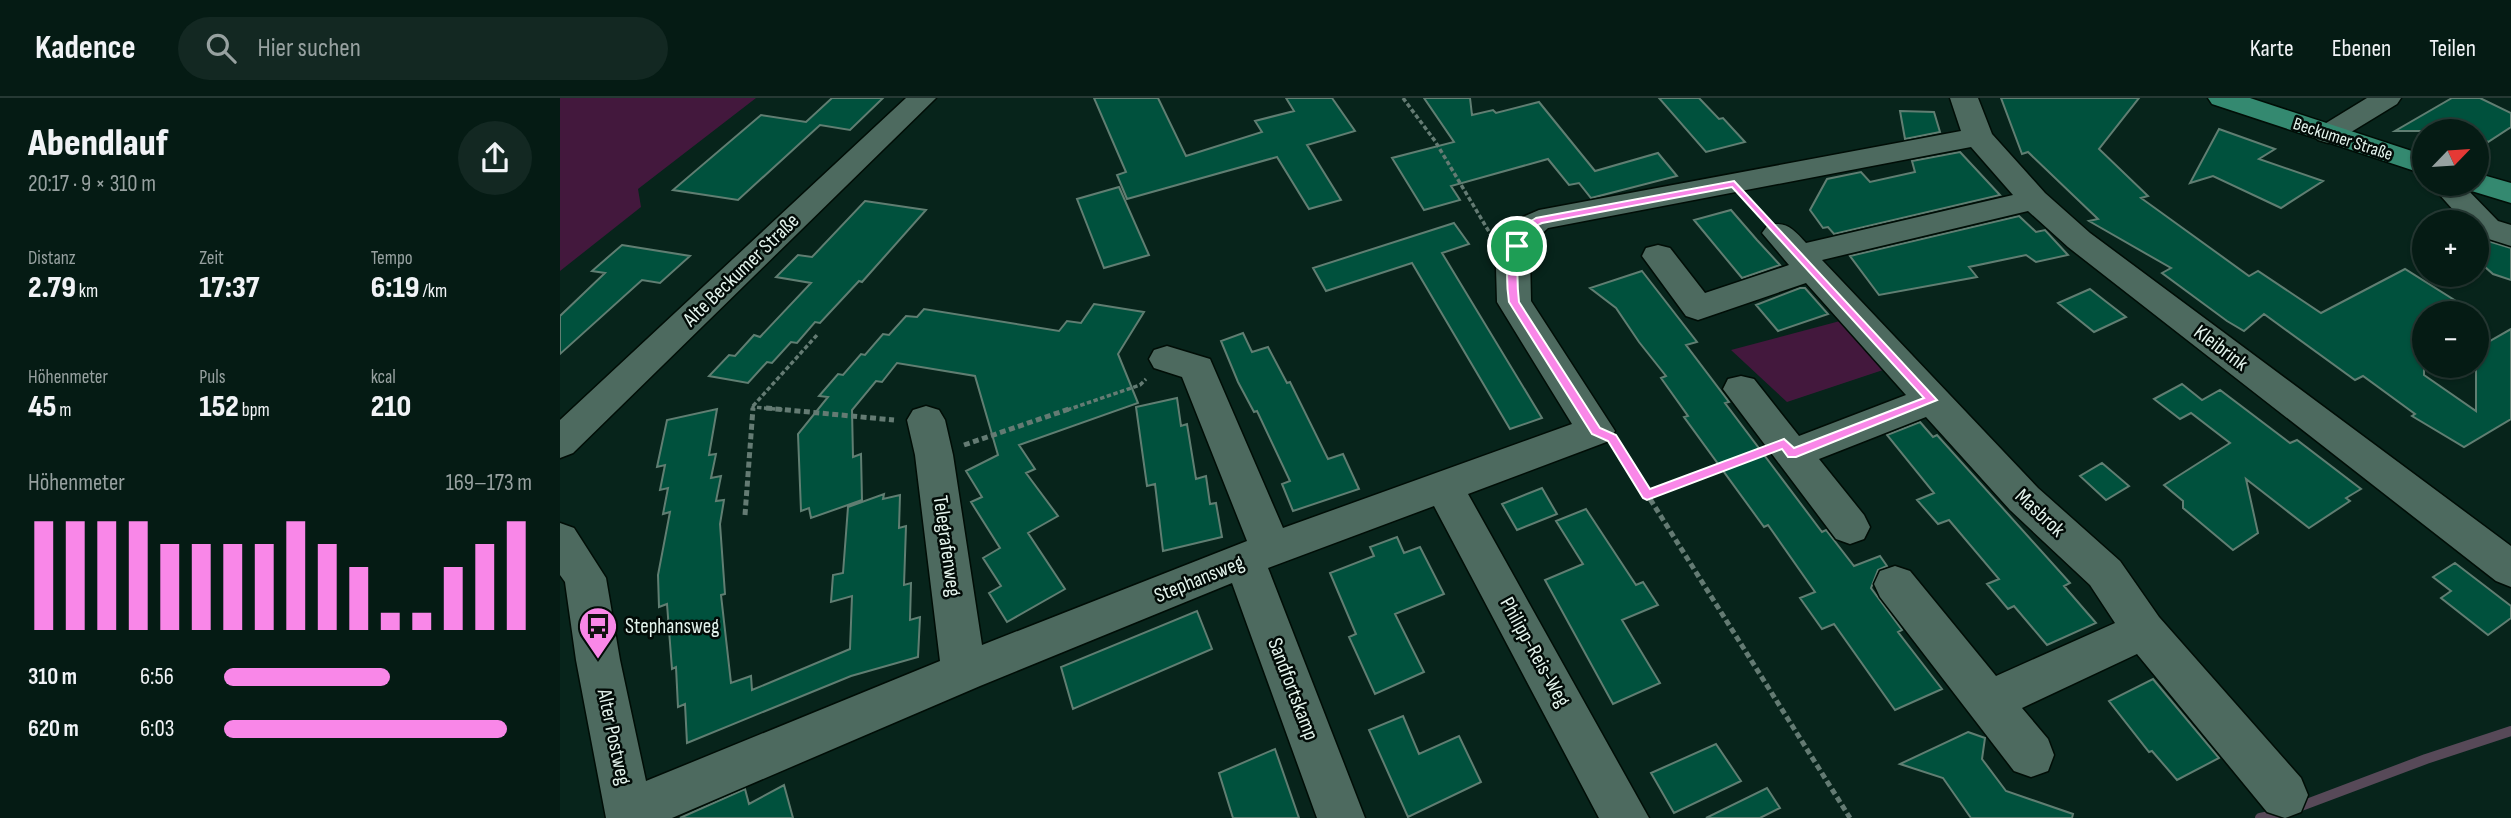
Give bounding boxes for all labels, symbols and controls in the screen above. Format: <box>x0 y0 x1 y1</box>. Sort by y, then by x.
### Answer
search box <box>178 17 668 80</box>
text: Kadence <box>35 28 136 68</box>
icon: search <box>202 29 240 67</box>
text: Hier suchen <box>258 33 361 64</box>
text: Karte <box>2250 34 2294 63</box>
text: Ebenen <box>2332 34 2391 63</box>
text: Teilen <box>2429 34 2476 63</box>
street label: Beckumer Straße <box>2291 113 2395 165</box>
north arrow <box>2412 119 2488 196</box>
map controls <box>2412 119 2489 378</box>
text: Abendlauf <box>28 121 168 166</box>
button: share <box>458 121 532 195</box>
text: 20:17 · 9 × 310 m <box>28 170 156 198</box>
street label: Alte Beckumer Straße <box>677 208 804 332</box>
button: + <box>2412 210 2489 287</box>
pin <box>1487 216 1547 276</box>
icon: arrive <box>1498 227 1536 265</box>
text: Distanz <box>28 247 76 270</box>
text: Zeit <box>199 247 224 270</box>
text: Tempo <box>371 247 413 270</box>
text: 2.79 <box>28 270 76 306</box>
text: 17:37 <box>199 270 259 306</box>
text: 6:19 <box>371 270 419 306</box>
text: km <box>76 280 98 303</box>
text: /km <box>419 280 447 303</box>
button: − <box>2412 301 2489 378</box>
street label: Kleibrink <box>2189 320 2253 376</box>
text: Höhenmeter <box>28 366 108 389</box>
text: Puls <box>199 366 226 389</box>
text: kcal <box>371 366 396 389</box>
text: 45 <box>28 389 56 425</box>
text: 152 <box>199 389 239 425</box>
text: 210 <box>371 389 411 425</box>
text: m <box>56 399 72 422</box>
text: bpm <box>239 399 270 422</box>
text: Höhenmeter <box>28 469 125 497</box>
text: 169–173 m <box>446 469 532 497</box>
street label: Masbrok <box>2010 484 2070 542</box>
street label: Telegrafenweg <box>928 494 966 598</box>
street label: Stephansweg <box>1151 550 1247 608</box>
street label: Philipp-Reis-Weg <box>1495 593 1575 711</box>
bus stop icon: Stephansweg <box>577 605 619 660</box>
place label: Stephansweg <box>625 614 720 639</box>
street label: Sandfortskamp <box>1262 634 1324 744</box>
text: 310 m <box>28 663 77 691</box>
text: 6:56 <box>140 663 174 691</box>
street label: Alter Postweg <box>591 686 636 787</box>
text: 620 m <box>28 715 79 743</box>
text: 6:03 <box>140 715 174 743</box>

